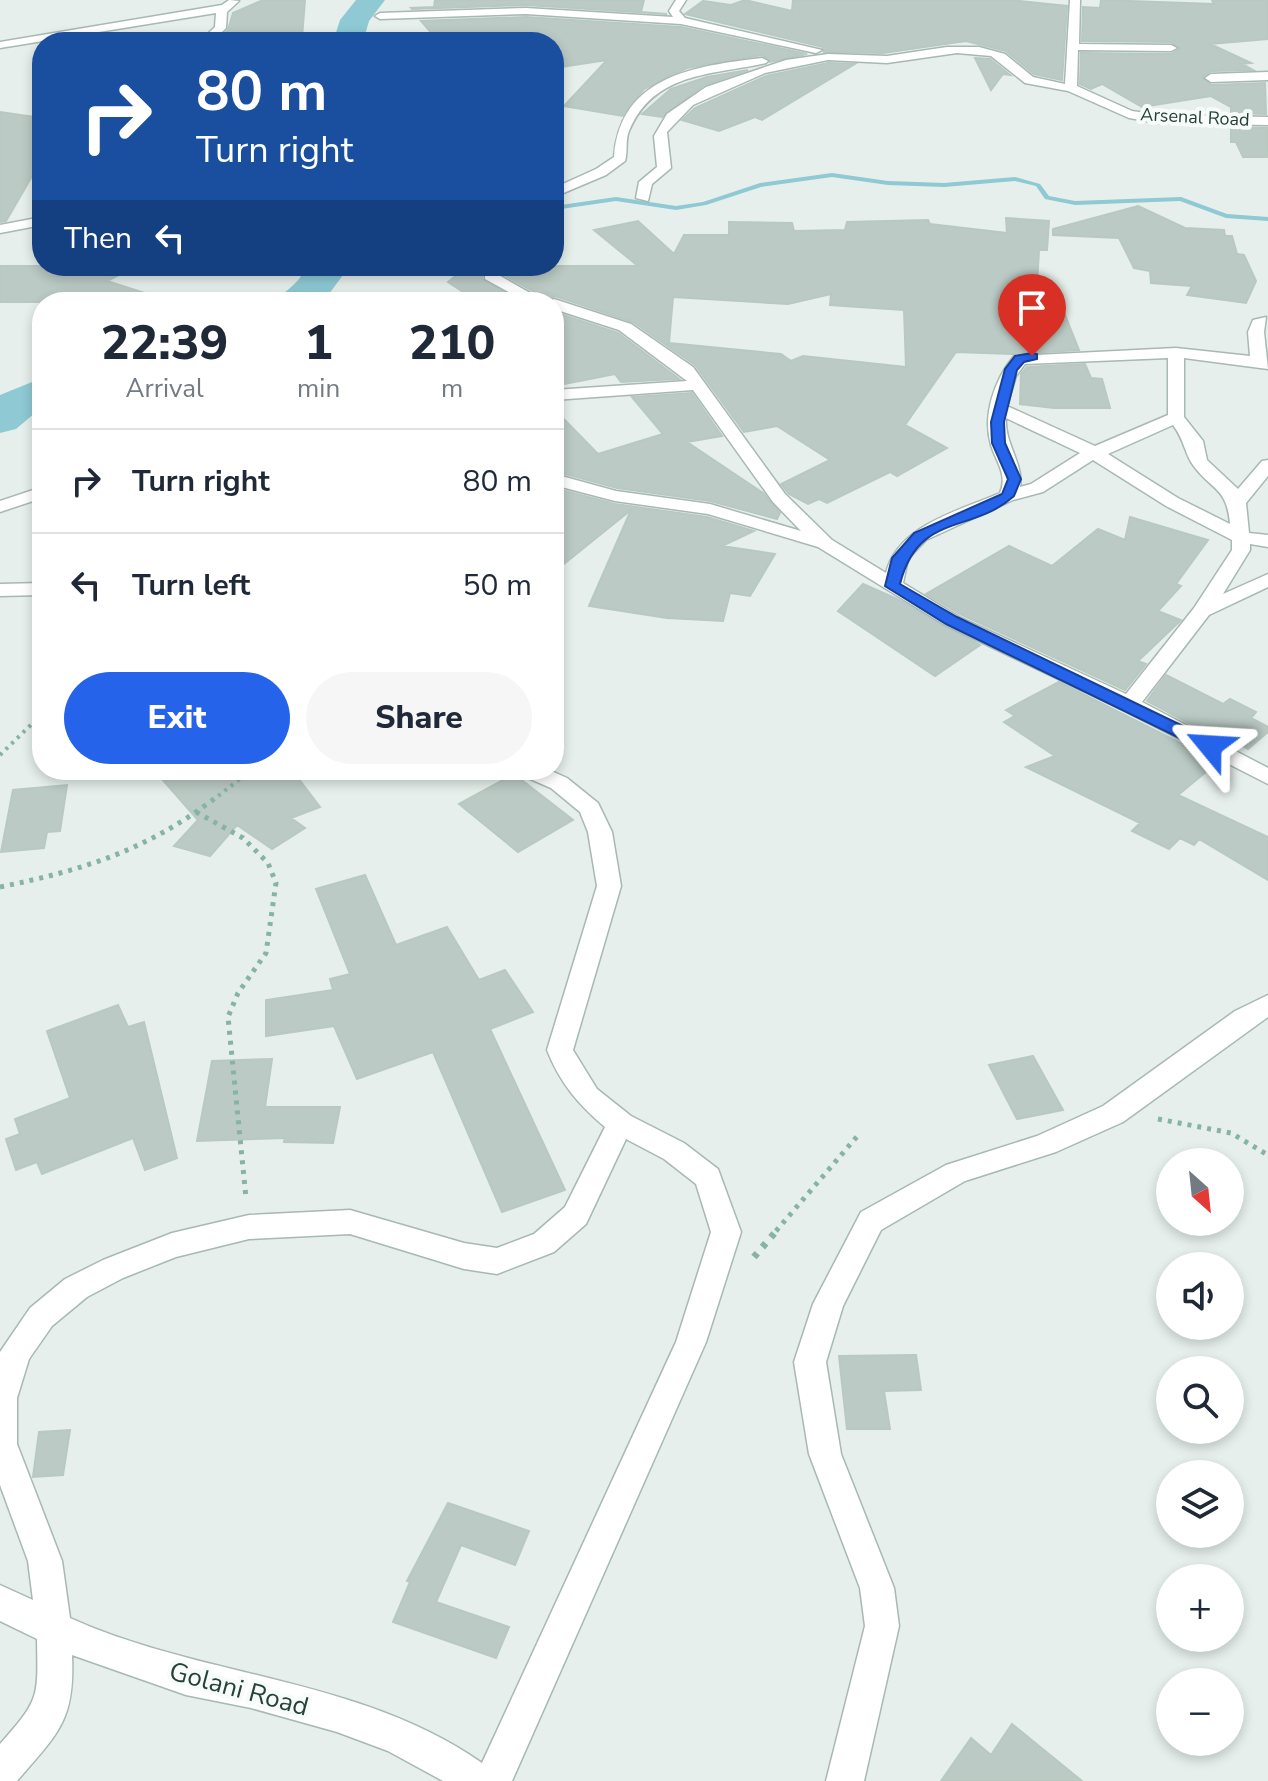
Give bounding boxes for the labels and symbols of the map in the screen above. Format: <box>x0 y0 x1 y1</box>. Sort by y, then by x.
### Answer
street label: Arsenal Road <box>1140 102 1250 132</box>
pin <box>998 274 1066 356</box>
position arrow <box>1168 704 1252 788</box>
north arrow <box>1156 1148 1244 1236</box>
street label: Golani Road <box>166 1654 312 1724</box>

